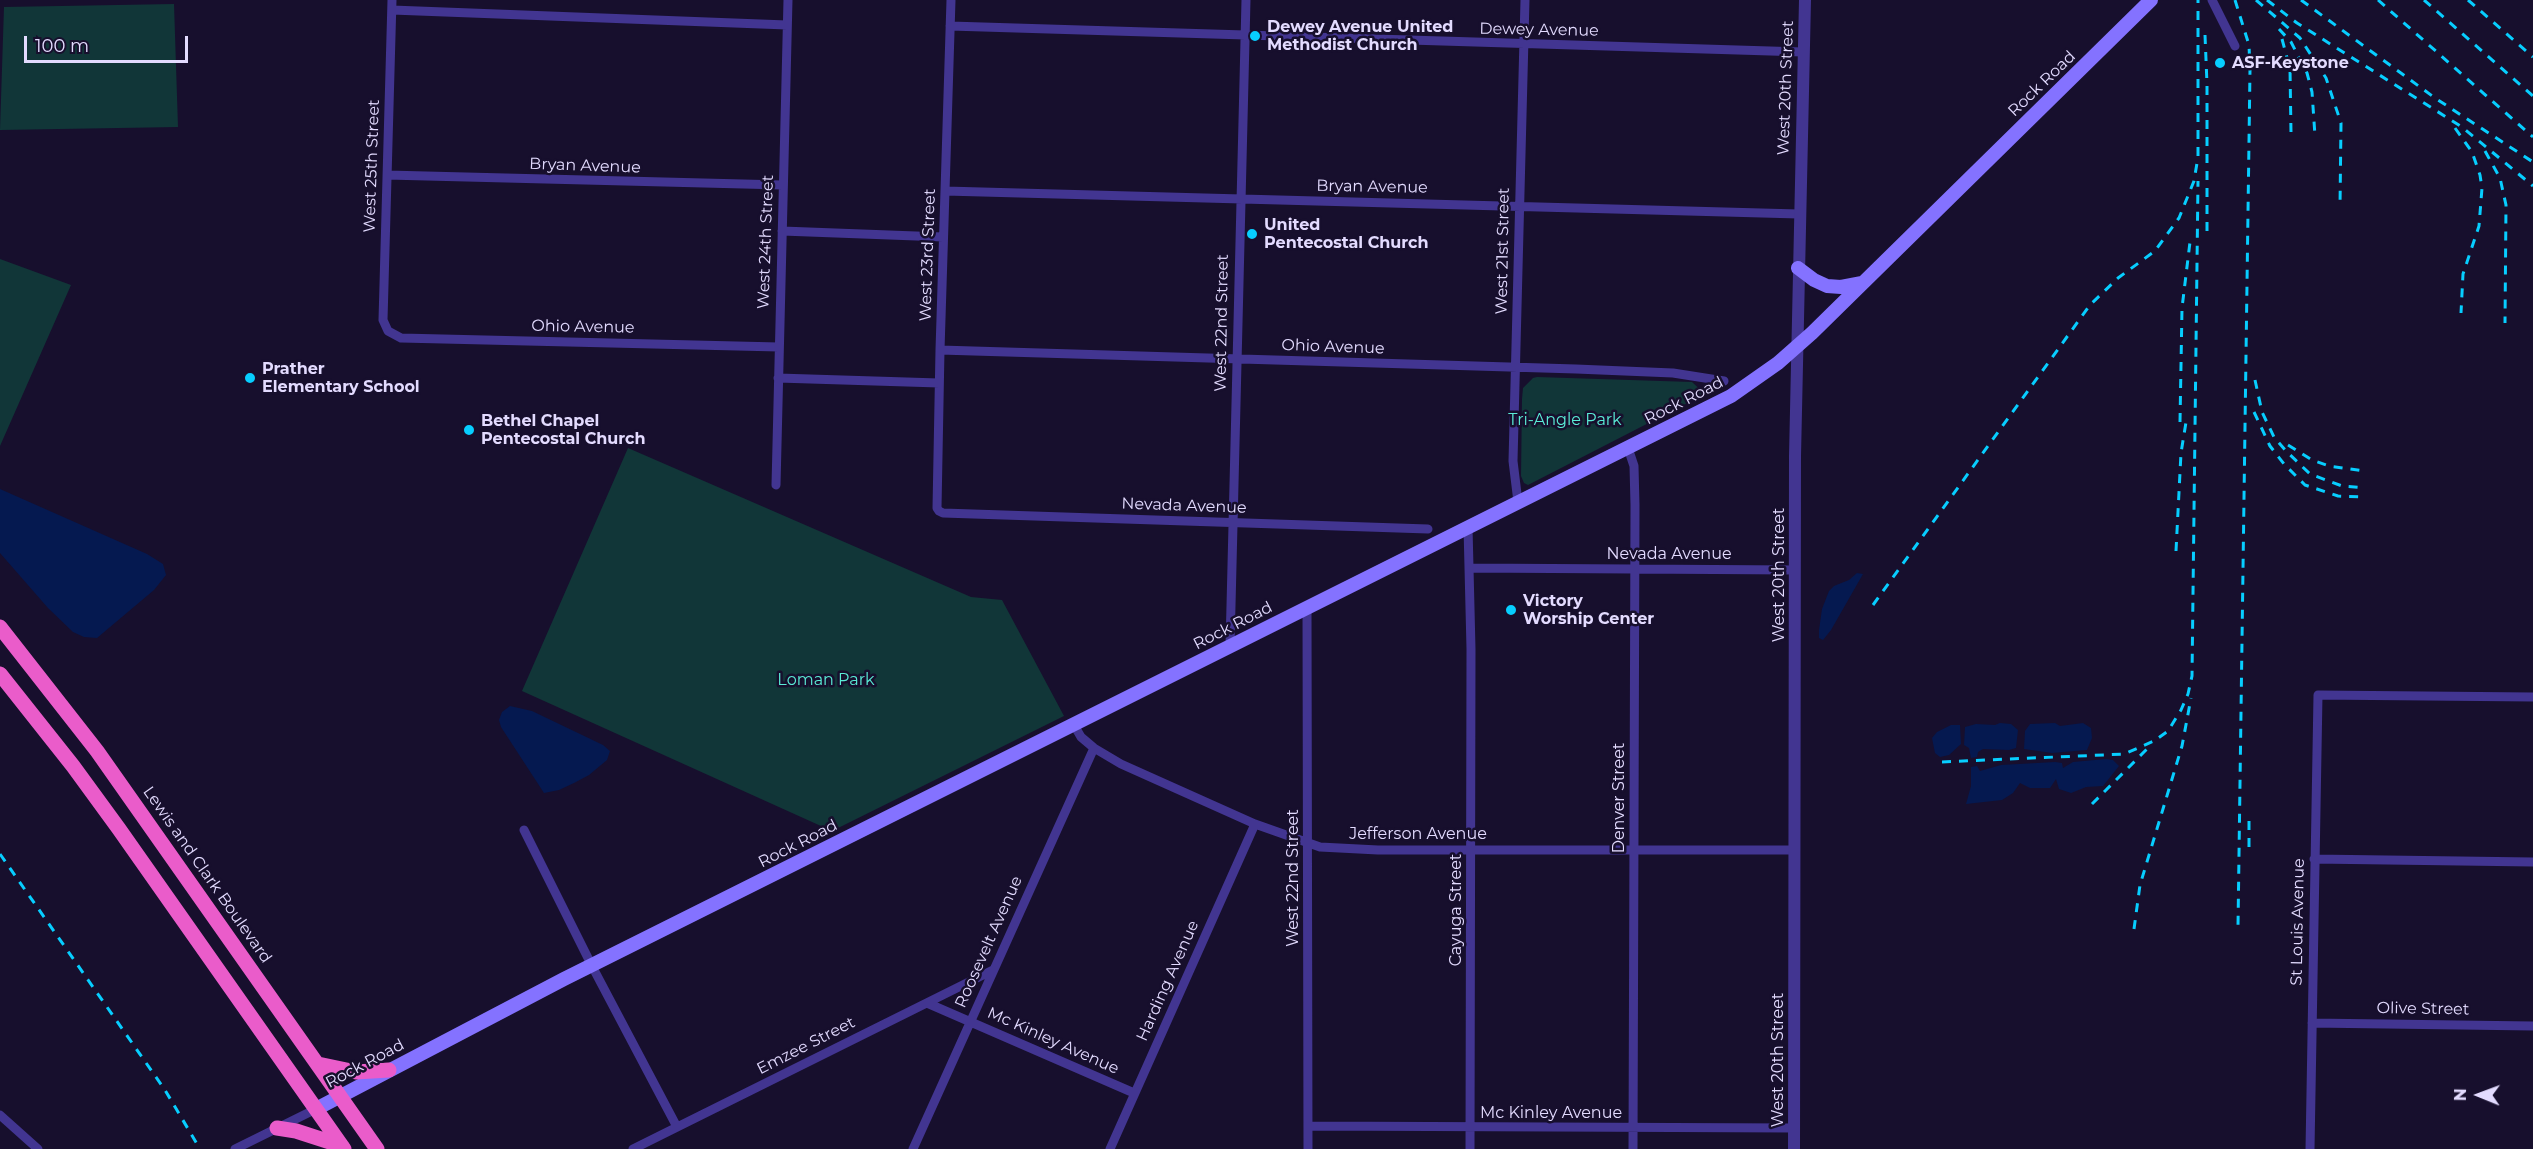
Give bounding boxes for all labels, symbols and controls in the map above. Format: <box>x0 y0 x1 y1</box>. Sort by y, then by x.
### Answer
place label: Dewey Avenue United Methodist Church <box>1267 17 1453 55</box>
street label: Dewey Avenue <box>1479 19 1599 41</box>
street label: West 20th Street <box>1774 20 1798 156</box>
scale bar <box>27 24 190 62</box>
marker: Dewey Avenue United Methodist Church <box>1248 29 1262 43</box>
text: 100 m <box>35 35 89 57</box>
street label: Rock Road <box>2004 47 2080 121</box>
place label: ASF-Keystone <box>2232 53 2349 73</box>
marker: ASF-Keystone <box>2213 56 2227 70</box>
street label: West 25th Street <box>360 99 384 233</box>
street label: Bryan Avenue <box>529 154 641 178</box>
street label: West 24th Street <box>754 175 778 309</box>
street label: Bryan Avenue <box>1316 176 1428 198</box>
street label: West 21st Street <box>1492 187 1514 315</box>
street label: West 23rd Street <box>916 188 940 322</box>
place label: United Pentecostal Church <box>1264 215 1429 253</box>
marker: United Pentecostal Church <box>1245 227 1259 241</box>
street label: West 22nd Street <box>1211 254 1233 392</box>
street label: Ohio Avenue <box>531 317 635 337</box>
street label: Ohio Avenue <box>1281 336 1385 358</box>
place label: Prather Elementary School <box>262 359 420 397</box>
marker: Prather Elementary School <box>243 371 257 385</box>
street label: Rock Road <box>1641 373 1727 429</box>
park label: Tri-Angle Park <box>1508 410 1622 430</box>
place label: Bethel Chapel Pentecostal Church <box>481 411 646 449</box>
marker: Bethel Chapel Pentecostal Church <box>462 423 476 437</box>
street label: Nevada Avenue <box>1121 494 1247 518</box>
street label: West 20th Street <box>1769 508 1789 642</box>
street label: Nevada Avenue <box>1606 544 1732 564</box>
place label: Victory Worship Center <box>1523 591 1654 629</box>
street label: Rock Road <box>1190 598 1276 654</box>
marker: Victory Worship Center <box>1504 603 1518 617</box>
park label: Loman Park <box>777 670 875 690</box>
street label: Denver Street <box>1609 743 1629 853</box>
street label: Lewis and Clark Boulevard <box>139 783 275 967</box>
street label: West 22nd Street <box>1283 809 1303 947</box>
street label: Rock Road <box>755 816 841 872</box>
street label: Jefferson Avenue <box>1349 824 1487 844</box>
street label: Cayuga Street <box>1446 854 1466 966</box>
street label: St Louis Avenue <box>2287 858 2309 986</box>
street label: Roosevelt Avenue <box>951 873 1027 1011</box>
street label: Harding Avenue <box>1133 918 1203 1044</box>
street label: West 20th Street <box>1768 993 1788 1127</box>
street label: Olive Street <box>2376 999 2470 1019</box>
street label: Mc Kinley Avenue <box>984 1003 1122 1079</box>
street label: Emzee Street <box>754 1013 858 1079</box>
street label: Rock Road <box>322 1035 408 1093</box>
north arrow <box>2449 1065 2509 1125</box>
text: N <box>2451 1088 2470 1101</box>
street label: Mc Kinley Avenue <box>1480 1103 1622 1123</box>

